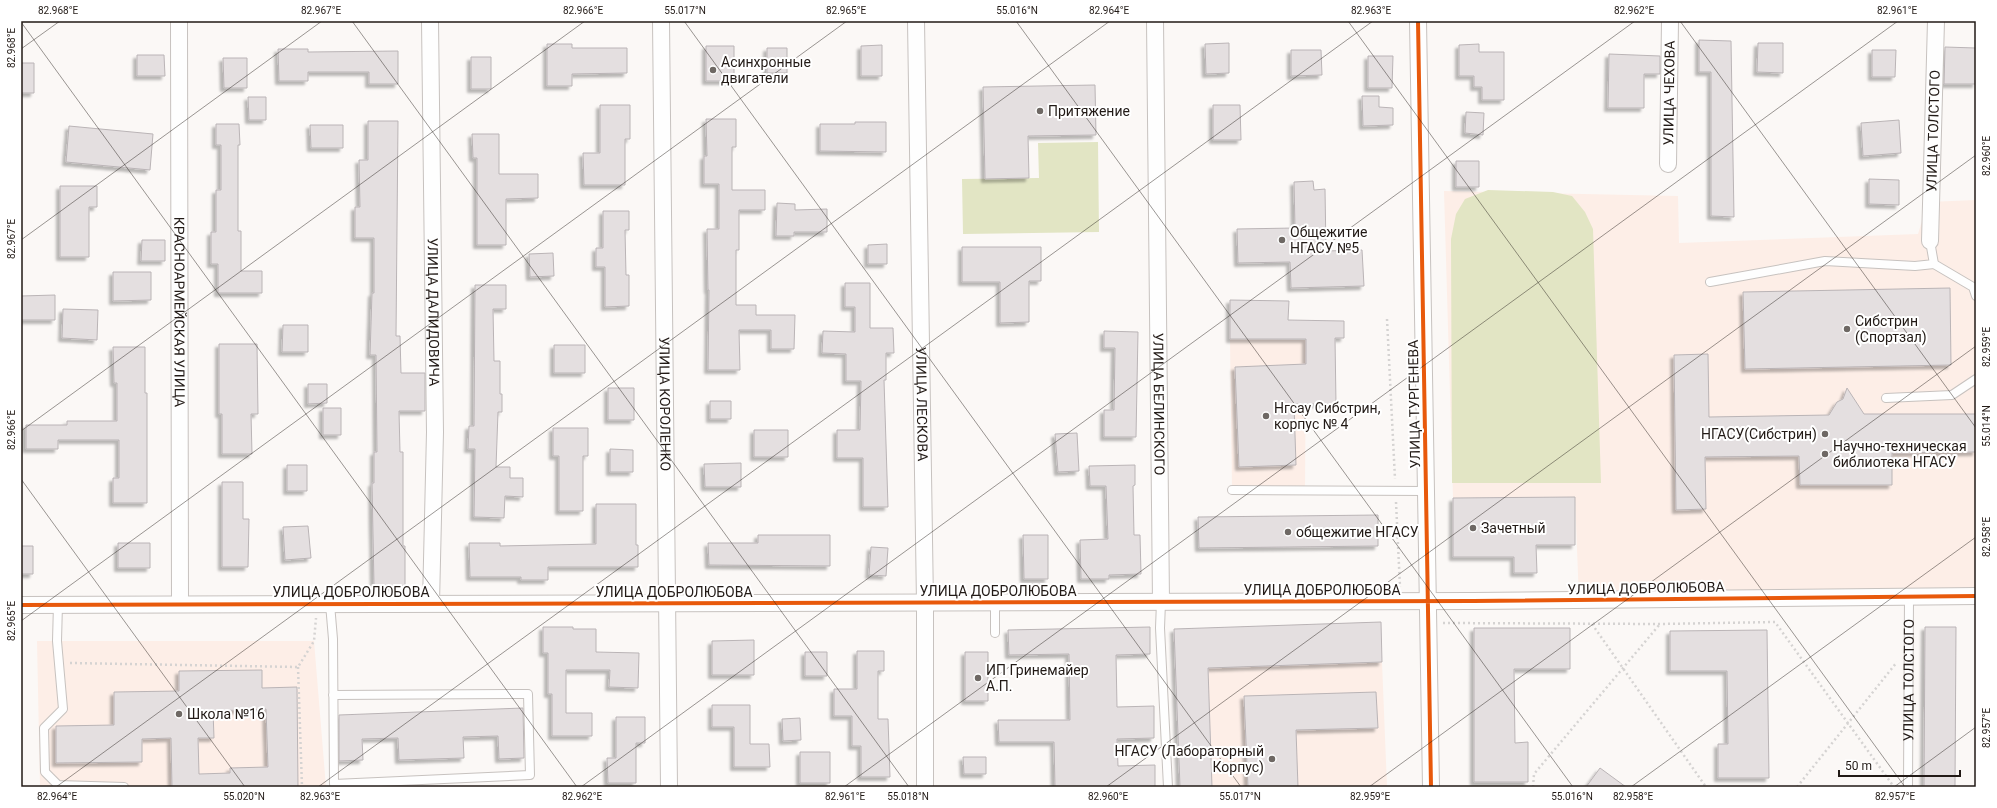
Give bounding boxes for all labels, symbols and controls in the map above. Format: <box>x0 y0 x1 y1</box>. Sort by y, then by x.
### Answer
text: 82.968°E <box>38 5 78 16</box>
text: 82.967°E <box>301 5 341 16</box>
text: 82.966°E <box>563 5 603 16</box>
text: 55.017°N <box>664 5 706 16</box>
text: 82.965°E <box>826 5 866 16</box>
text: 55.016°N <box>996 5 1038 16</box>
text: 82.964°E <box>1089 5 1129 16</box>
text: 82.963°E <box>1351 5 1391 16</box>
text: 82.962°E <box>1614 5 1654 16</box>
text: 82.961°E <box>1877 5 1917 16</box>
text: 82.968°E <box>6 28 17 68</box>
street label: УЛИЦА ЧЕХОВА <box>1660 40 1678 146</box>
place label: Асинхронные двигатели <box>721 54 811 86</box>
marker: Асинхронные двигатели <box>708 65 718 75</box>
street label: УЛИЦА ТОЛСТОГО <box>1923 70 1943 192</box>
place label: Притяжение <box>1048 103 1130 119</box>
marker: Притяжение <box>1035 106 1045 116</box>
text: 82.960°E <box>1981 136 1992 176</box>
street label: КРАСНОАРМЕЙСКАЯ УЛИЦА <box>171 217 188 407</box>
text: 82.967°E <box>6 219 17 259</box>
place label: Общежитие НГАСУ №5 <box>1290 224 1367 256</box>
marker: Общежитие НГАСУ №5 <box>1277 235 1287 245</box>
street label: УЛИЦА ДАЛИДОВИЧА <box>425 238 442 386</box>
place label: Сибстрин (Спортзал) <box>1855 313 1927 346</box>
marker: Сибстрин (Спортзал) <box>1842 324 1852 334</box>
text: 82.959°E <box>1981 327 1992 367</box>
street label: УЛИЦА БЕЛИНСКОГО <box>1150 333 1168 475</box>
street label: УЛИЦА КОРОЛЕНКО <box>656 337 674 471</box>
street label: УЛИЦА ТУРГЕНЕВА <box>1405 340 1423 468</box>
street label: УЛИЦА ЛЕСКОВА <box>913 346 931 461</box>
place label: Нгсау Сибстрин, корпус № 4 <box>1274 400 1381 432</box>
text: 55.014°N <box>1981 405 1992 447</box>
text: 82.966°E <box>6 410 17 450</box>
marker: Нгсау Сибстрин, корпус № 4 <box>1261 411 1271 421</box>
place label: НГАСУ(Сибстрин) <box>1701 426 1817 443</box>
marker: НГАСУ(Сибстрин) <box>1820 429 1830 439</box>
place label: Научно-техническая библиотека НГАСУ <box>1833 438 1967 470</box>
marker: Научно-техническая библиотека НГАСУ <box>1820 449 1830 459</box>
text: 82.958°E <box>1981 517 1992 557</box>
place label: Зачетный <box>1481 520 1546 536</box>
marker: Зачетный <box>1468 523 1478 533</box>
place label: общежитие НГАСУ <box>1296 524 1419 540</box>
marker: общежитие НГАСУ <box>1283 527 1293 537</box>
street label: УЛИЦА ДОБРОЛЮБОВА <box>1567 579 1725 597</box>
street label: УЛИЦА ДОБРОЛЮБОВА <box>1243 582 1401 598</box>
street label: УЛИЦА ДОБРОЛЮБОВА <box>919 583 1077 599</box>
street label: УЛИЦА ДОБРОЛЮБОВА <box>272 584 430 600</box>
street label: УЛИЦА ДОБРОЛЮБОВА <box>595 584 753 600</box>
text: 82.965°E <box>6 601 17 641</box>
street label: УЛИЦА ТОЛСТОГО <box>1900 619 1917 741</box>
place label: ИП Гринемайер А.П. <box>986 662 1089 694</box>
marker: ИП Гринемайер А.П. <box>973 673 983 683</box>
place label: Школа №16 <box>187 706 265 722</box>
text: 82.957°E <box>1981 708 1992 748</box>
marker: Школа №16 <box>174 709 184 719</box>
place label: НГАСУ (Лабораторный Корпус) <box>1114 743 1264 776</box>
scale bar <box>1839 752 1960 778</box>
marker: НГАСУ (Лабораторный Корпус) <box>1267 754 1277 764</box>
text: 50 m <box>1845 759 1872 773</box>
text: 82.964°E <box>37 791 77 802</box>
text: 55.020°N <box>223 791 265 802</box>
text: 82.963°E <box>300 791 340 802</box>
text: 82.962°E <box>562 791 602 802</box>
text: 82.961°E <box>825 791 865 802</box>
text: 55.018°N <box>887 791 929 802</box>
text: 82.960°E <box>1088 791 1128 802</box>
text: 55.017°N <box>1219 791 1261 802</box>
text: 82.959°E <box>1350 791 1390 802</box>
text: 55.016°N <box>1551 791 1593 802</box>
text: 82.958°E <box>1613 791 1653 802</box>
text: 82.957°E <box>1875 791 1915 802</box>

